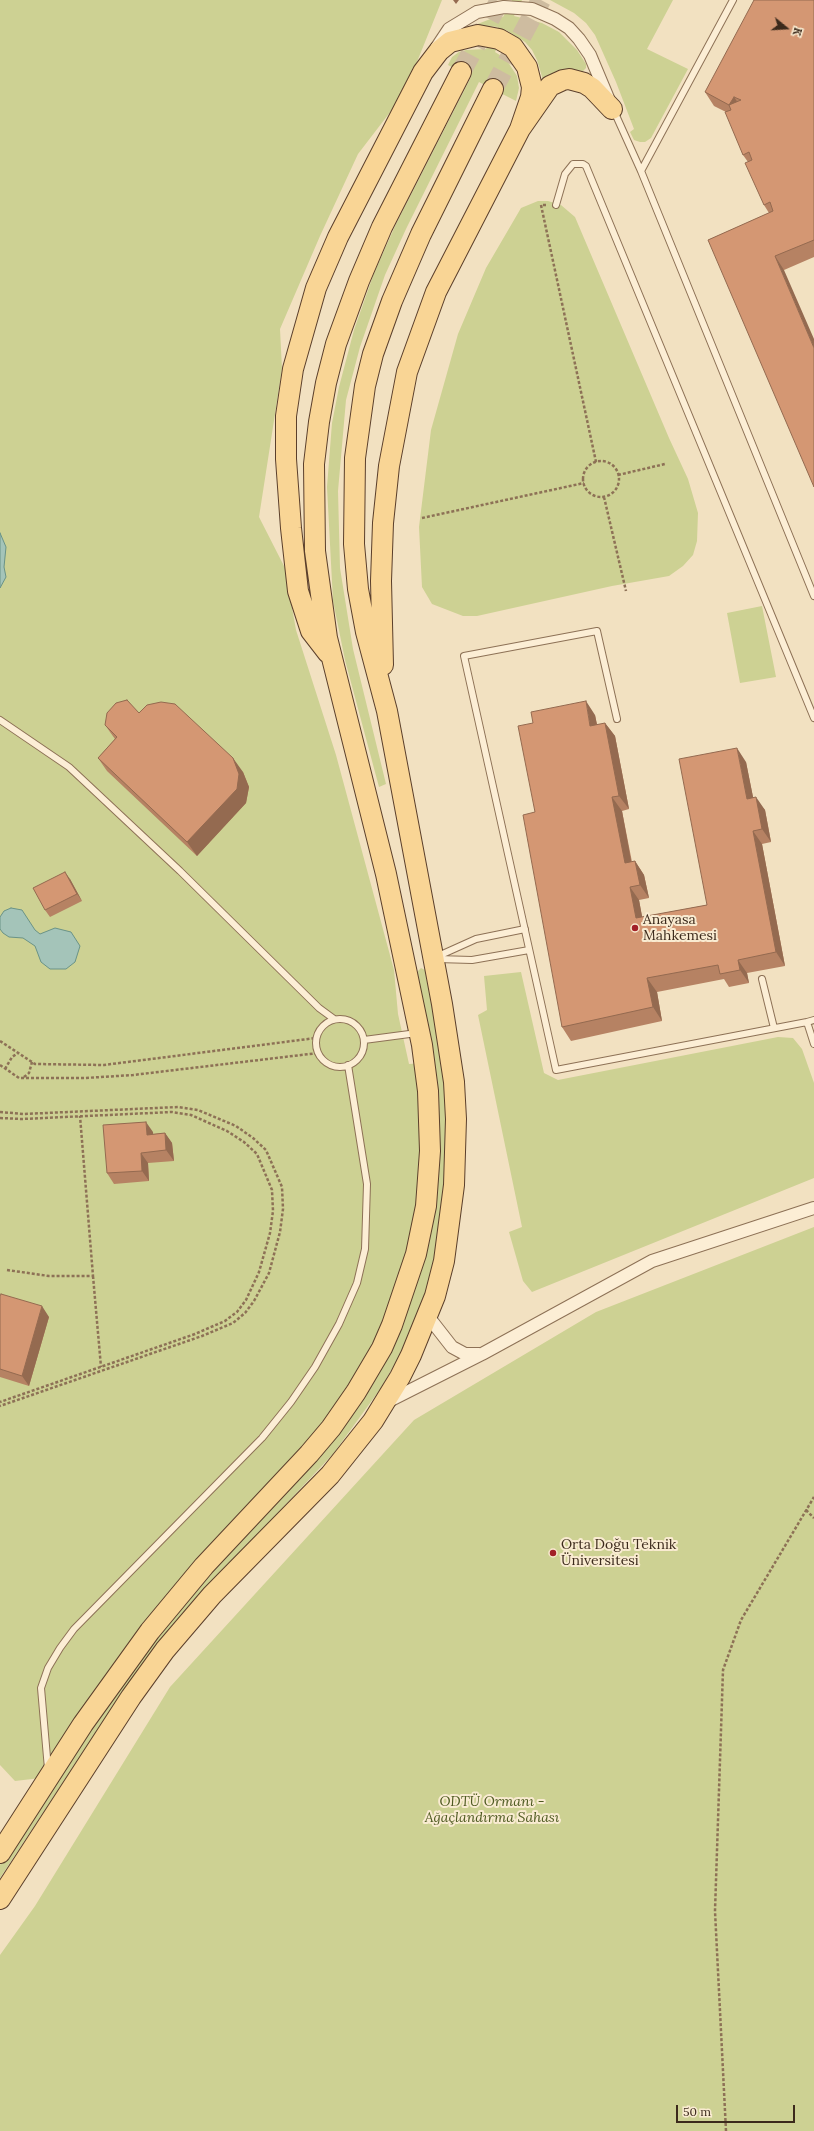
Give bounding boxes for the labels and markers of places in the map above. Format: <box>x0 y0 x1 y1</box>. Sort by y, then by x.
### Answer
place label: Anayasa Mahkemesi <box>643 912 717 944</box>
marker: Anayasa Mahkemesi <box>630 923 640 933</box>
place label: Orta Doğu Teknik Üniversitesi <box>561 1537 676 1570</box>
marker: Orta Doğu Teknik Üniversitesi <box>548 1548 558 1558</box>

